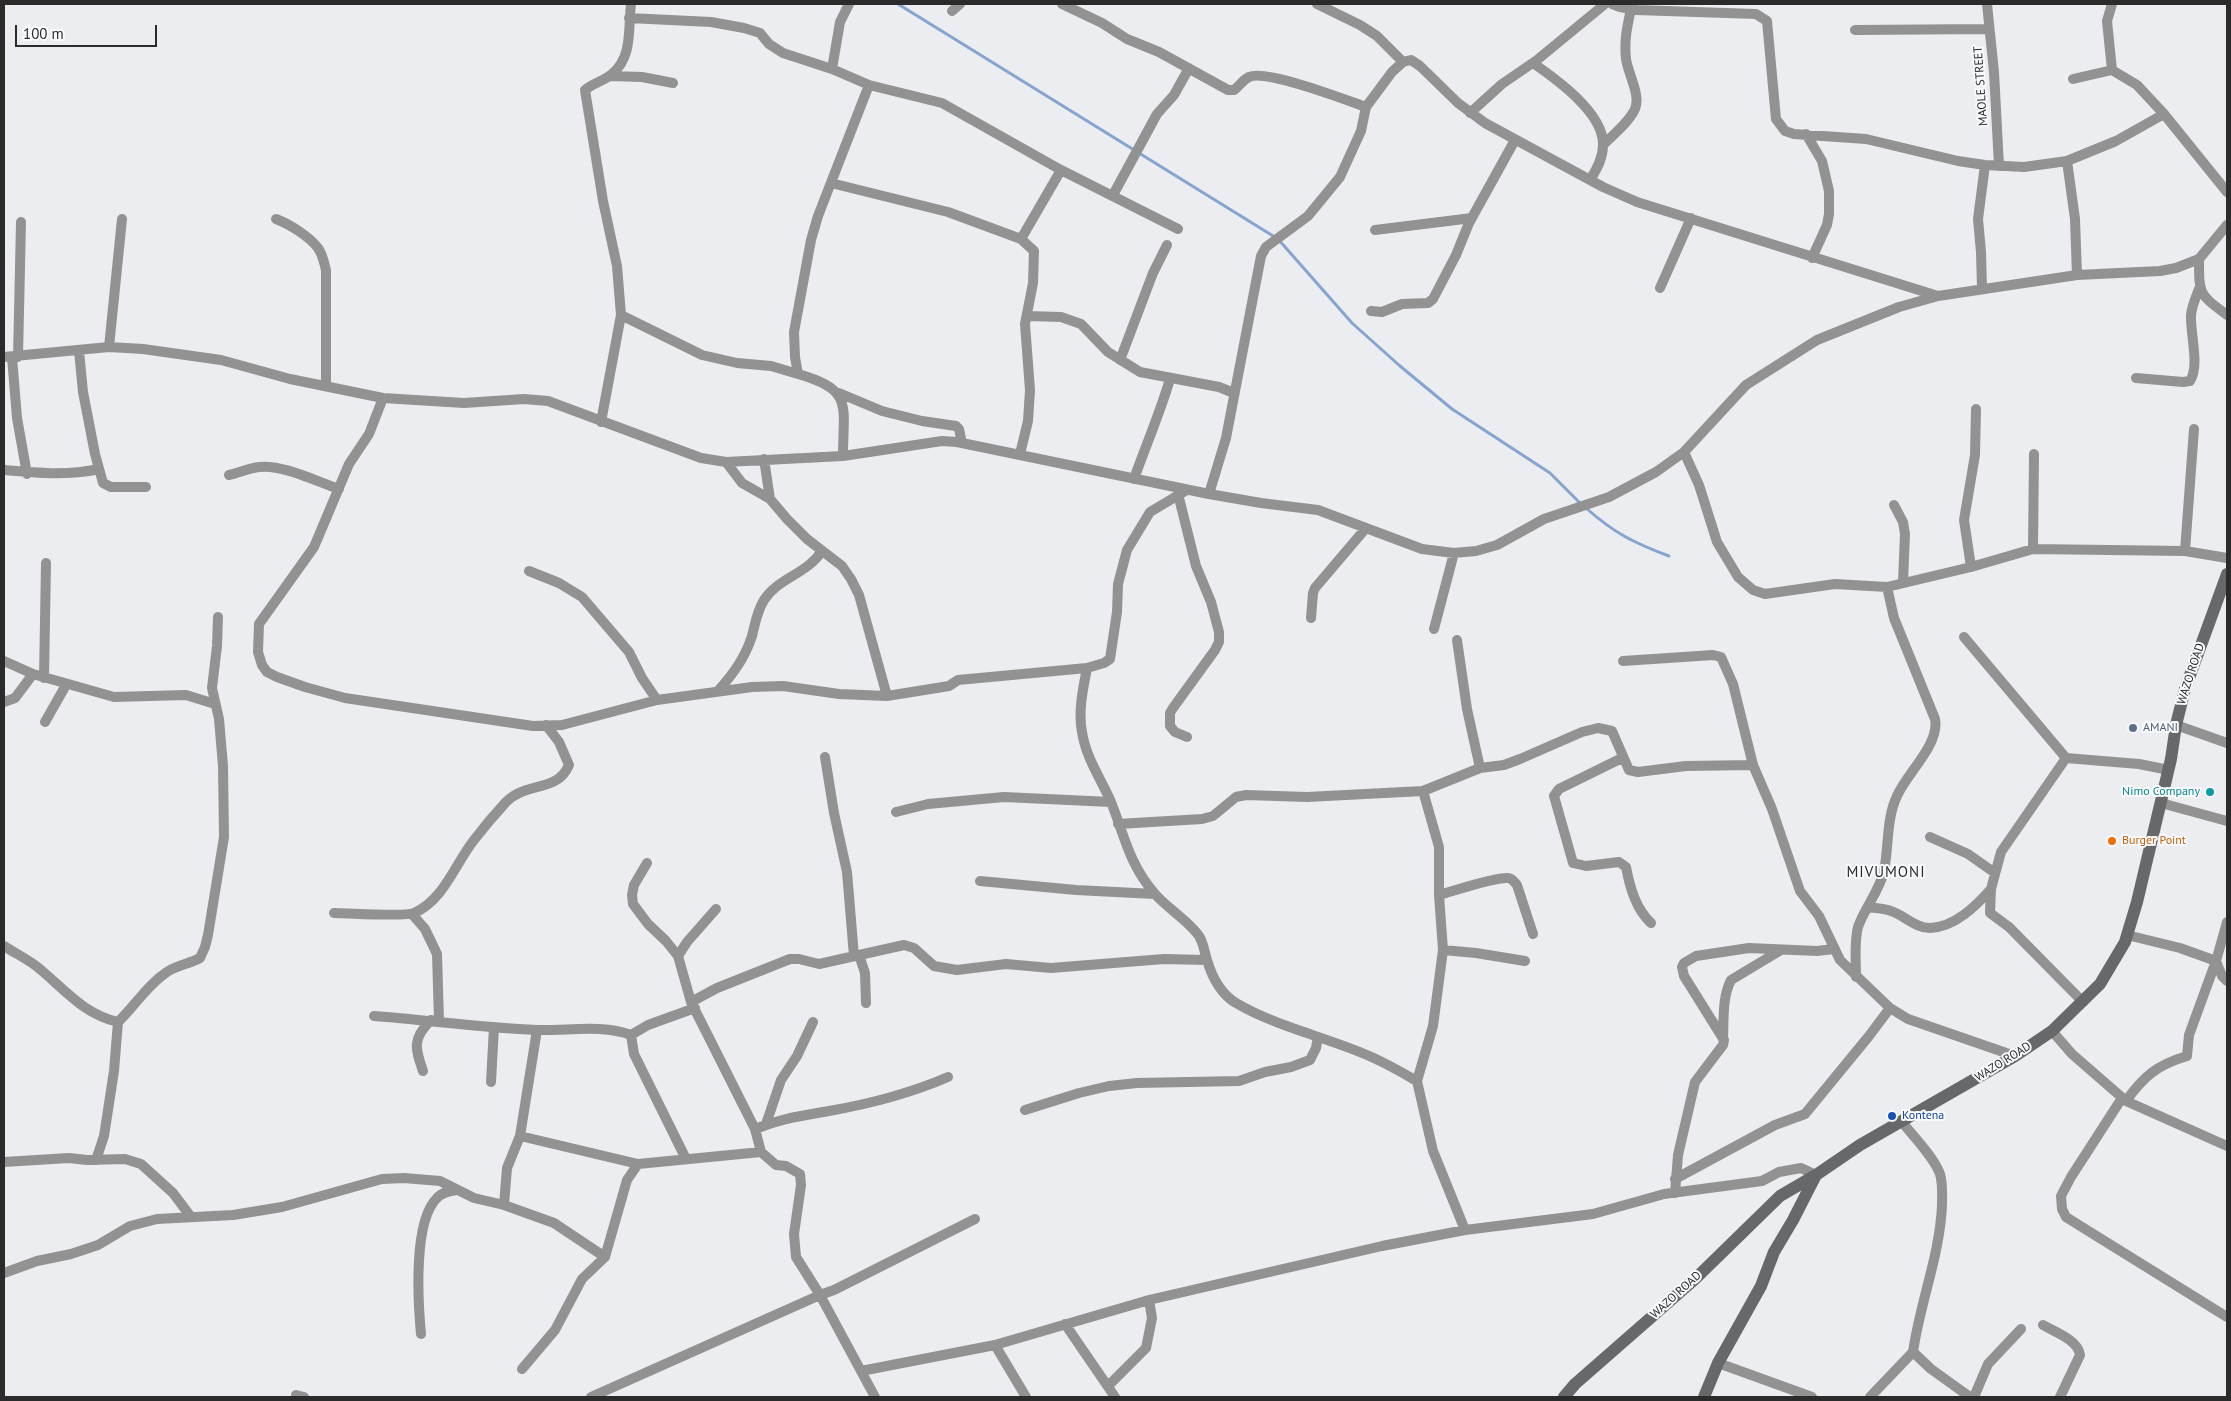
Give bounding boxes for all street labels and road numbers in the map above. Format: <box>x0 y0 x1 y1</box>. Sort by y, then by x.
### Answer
street label: MAOLE STREET <box>1971 46 1991 126</box>
street label: WAZO ROAD <box>2174 642 2208 706</box>
street label: WAZO ROAD <box>1972 1039 2034 1085</box>
street label: WAZO ROAD <box>1648 1268 1704 1322</box>

